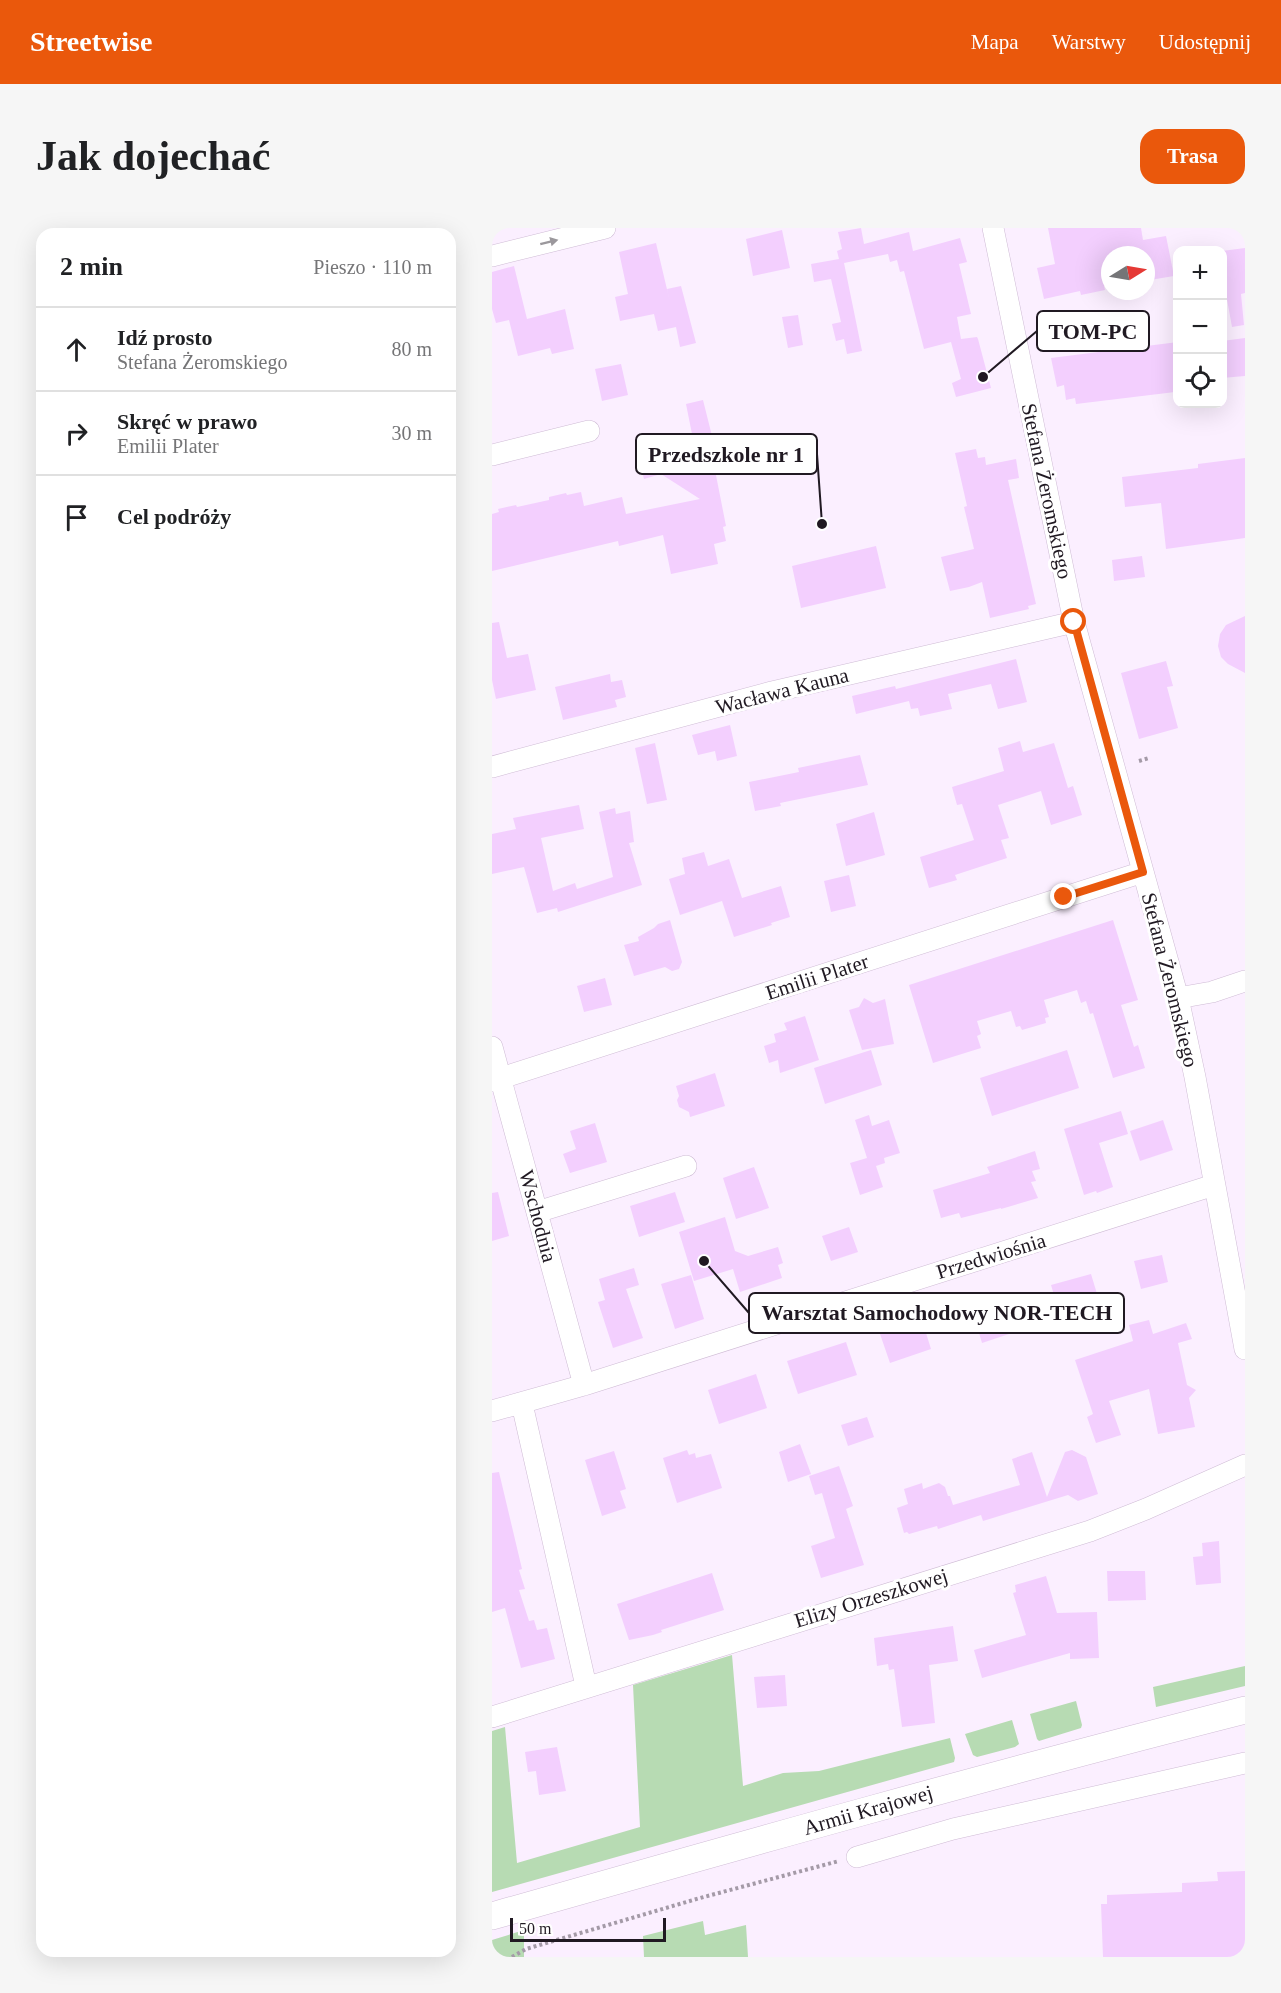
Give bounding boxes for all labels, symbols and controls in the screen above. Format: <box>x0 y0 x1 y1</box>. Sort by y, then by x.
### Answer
text: Streetwise <box>30 26 152 57</box>
text: Mapa <box>971 30 1019 54</box>
text: Warstwy <box>1052 30 1126 54</box>
text: Udostępnij <box>1159 30 1251 54</box>
button: Trasa <box>1140 129 1245 184</box>
text: Jak dojechać <box>36 133 271 179</box>
one-way arrow <box>540 237 558 247</box>
north arrow <box>1101 246 1155 300</box>
map controls <box>1173 246 1227 408</box>
button: + <box>1173 246 1227 300</box>
text: 2 min <box>60 252 123 281</box>
text: Pieszo · 110 m <box>313 256 432 278</box>
button: − <box>1173 300 1227 354</box>
callout: TOM-PC <box>1037 311 1149 351</box>
text: TOM-PC <box>1049 319 1137 344</box>
text: Idź prosto <box>117 325 213 350</box>
icon: ahead <box>60 333 93 366</box>
text: 80 m <box>391 338 432 360</box>
text: Stefana Żeromskiego <box>117 351 288 373</box>
button: locate <box>1173 354 1227 408</box>
street label: Stefana Żeromskiego <box>1017 401 1077 581</box>
text: Skręć w prawo <box>117 409 258 434</box>
icon: right <box>60 417 93 450</box>
text: 30 m <box>391 422 432 444</box>
callout: Przedszkole nr 1 <box>636 434 817 474</box>
text: Emilii Plater <box>117 435 219 457</box>
text: Przedszkole nr 1 <box>648 442 804 467</box>
icon: arrive <box>60 501 93 534</box>
text: Cel podróży <box>117 504 231 529</box>
route start <box>1060 608 1086 634</box>
street label: Wacława Kauna <box>713 663 852 719</box>
route end <box>1050 883 1076 909</box>
street label: Stefana Żeromskiego <box>1137 890 1203 1070</box>
street label: Emilii Plater <box>763 949 871 1005</box>
street label: Wschodnia <box>514 1167 562 1265</box>
street label: Przedwiośnia <box>933 1228 1049 1284</box>
callout: Warsztat Samochodowy NOR-TECH <box>749 1293 1124 1333</box>
text: Warsztat Samochodowy NOR-TECH <box>762 1300 1112 1325</box>
street label: Elizy Orzeszkowej <box>791 1563 951 1633</box>
street label: Armii Krajowej <box>801 1780 935 1840</box>
scale bar <box>510 1915 666 1942</box>
text: 50 m <box>519 1920 551 1937</box>

